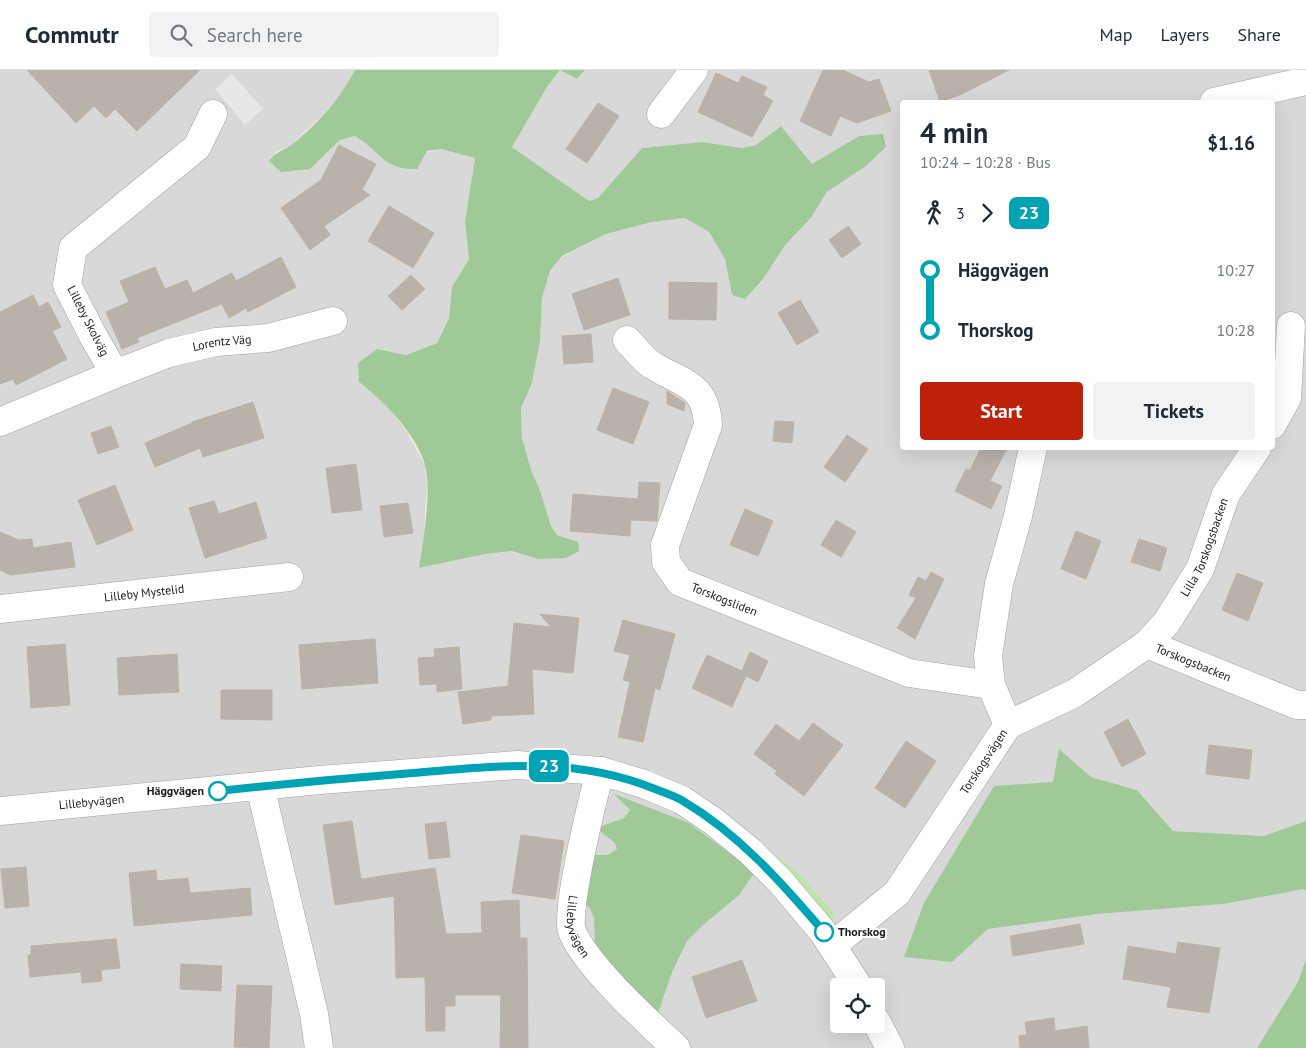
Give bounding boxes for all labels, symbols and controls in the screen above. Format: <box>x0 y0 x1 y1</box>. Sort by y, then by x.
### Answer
search box <box>149 12 499 57</box>
text: Commutr <box>25 19 119 50</box>
icon: search <box>167 21 195 49</box>
text: Search here <box>207 23 303 47</box>
text: Map <box>1100 23 1132 46</box>
text: Layers <box>1160 23 1209 46</box>
text: Share <box>1237 23 1281 46</box>
text: 4 min <box>920 114 988 151</box>
text: $1.16 <box>1207 131 1255 155</box>
text: 10:24 – 10:28 · Bus <box>920 152 1051 172</box>
icon: walk <box>920 199 948 227</box>
icon: forward <box>973 199 1001 227</box>
text: 23 <box>1019 201 1039 224</box>
text: 3 <box>956 203 965 223</box>
text: Häggvägen <box>958 258 1049 282</box>
text: 10:27 <box>1217 260 1255 280</box>
street label: Lilleby Skolväg <box>64 283 113 359</box>
text: Thorskog <box>958 318 1034 342</box>
text: 10:28 <box>1217 320 1255 340</box>
street label: Lorentz Väg <box>191 331 252 354</box>
button: Start <box>920 382 1083 440</box>
button: Tickets <box>1093 382 1255 440</box>
street label: Lilla Torskogsbacken <box>1177 496 1231 599</box>
street label: Torskogsliden <box>689 579 760 619</box>
street label: Lilleby Mystelid <box>103 581 185 604</box>
street label: Torskogsbacken <box>1153 640 1233 684</box>
street label: Torskogsvägen <box>956 726 1010 797</box>
line badge: 23 <box>526 750 572 782</box>
text: 23 <box>539 754 559 777</box>
marker: Häggvägen <box>208 781 228 801</box>
place label: Häggvägen <box>147 783 204 798</box>
street label: Lillebyvägen <box>58 791 125 812</box>
street label: Lillebyvägen <box>564 894 593 960</box>
marker: Thorskog <box>814 922 834 942</box>
place label: Thorskog <box>838 924 886 939</box>
map controls <box>830 978 885 1033</box>
button: locate <box>830 978 885 1033</box>

